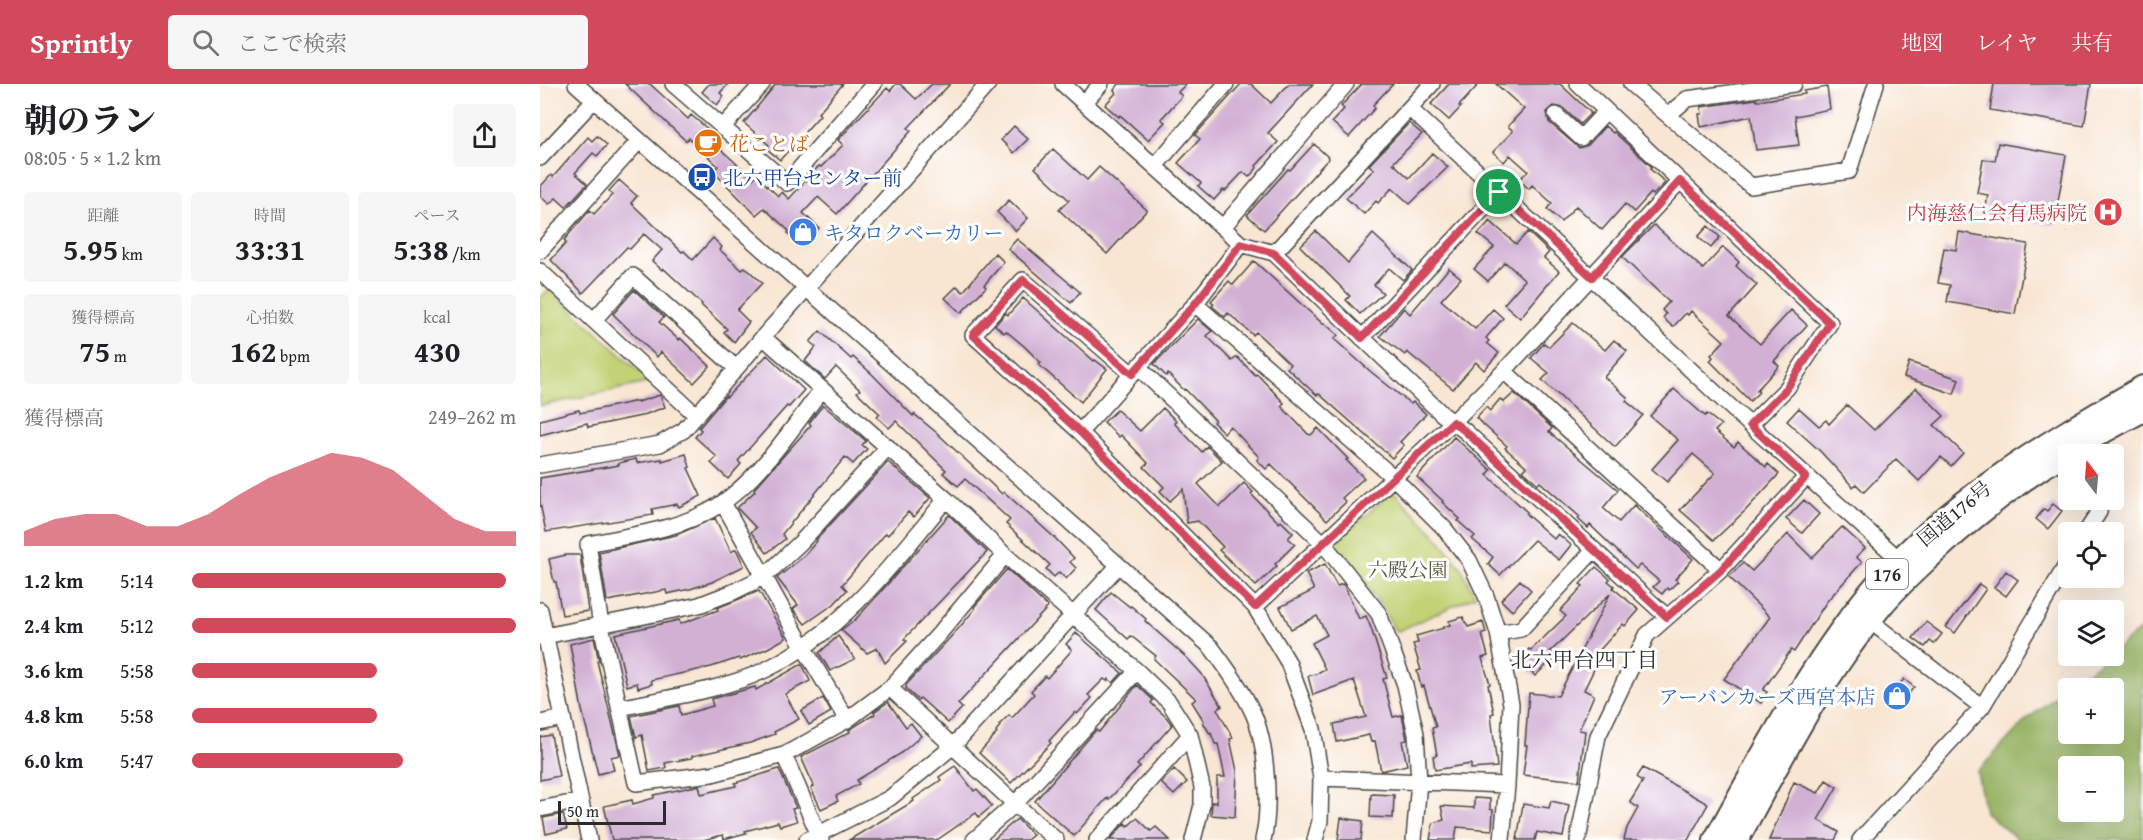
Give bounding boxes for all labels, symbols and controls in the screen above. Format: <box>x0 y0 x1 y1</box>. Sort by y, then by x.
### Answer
search box <box>168 15 588 69</box>
text: Sprintly <box>30 22 132 63</box>
icon: search <box>189 26 222 59</box>
text: ここで検索 <box>237 27 347 59</box>
text: 地図 <box>1901 27 1943 58</box>
text: レイヤ <box>1976 27 2038 58</box>
text: 共有 <box>2071 27 2113 58</box>
text: 朝のラン <box>24 96 156 144</box>
button: share <box>453 104 516 167</box>
cafe icon: 花ことば <box>692 127 724 159</box>
place label: 花ことば <box>729 129 809 158</box>
text: 08:05 · 5 × 1.2 km <box>24 143 161 172</box>
bus stop icon: 北六甲台センター前 <box>686 161 718 193</box>
place label: 北六甲台センター前 <box>723 163 902 192</box>
pin <box>1473 166 1524 217</box>
icon: arrive <box>1482 175 1515 208</box>
hospital icon: 内海慈仁会有馬病院 <box>2092 196 2124 228</box>
place label: 内海慈仁会有馬病院 <box>1907 198 2087 227</box>
text: 距離 <box>87 203 119 227</box>
text: 時間 <box>254 203 286 227</box>
text: ペース <box>413 203 461 227</box>
shop icon: キタロクベーカリー <box>787 216 819 248</box>
place label: キタロクベーカリー <box>824 218 1003 247</box>
text: 5.95 <box>63 227 118 271</box>
text: 33:31 <box>235 227 305 271</box>
text: 5:38 <box>393 227 448 271</box>
text: km <box>118 242 143 266</box>
text: /km <box>448 242 481 266</box>
text: 獲得標高 <box>71 305 135 329</box>
text: 心拍数 <box>246 305 294 329</box>
text: kcal <box>423 305 451 329</box>
text: 75 <box>79 329 110 373</box>
text: 162 <box>230 329 277 373</box>
text: 430 <box>414 329 460 373</box>
text: m <box>110 344 127 368</box>
text: bpm <box>277 344 310 368</box>
text: 249–262 m <box>428 402 516 431</box>
text: 獲得標高 <box>24 403 104 432</box>
north arrow <box>2058 444 2124 510</box>
map controls <box>2058 444 2124 822</box>
street label: 国道176号 <box>1911 473 1997 553</box>
button: locate <box>2058 522 2124 588</box>
park label: 六殿公園 <box>1368 555 1448 584</box>
road number: 176 <box>1866 559 1908 589</box>
text: 1.2 km <box>24 566 83 595</box>
text: 5:14 <box>120 566 154 595</box>
button: layers <box>2058 600 2124 666</box>
text: 2.4 km <box>24 611 83 640</box>
text: 5:12 <box>120 611 154 640</box>
district label: 北六甲台四丁目 <box>1511 644 1658 675</box>
text: 3.6 km <box>24 656 83 685</box>
text: 5:58 <box>120 656 154 685</box>
button: + <box>2058 678 2124 744</box>
shop icon: アーバンカーズ西宮本店 <box>1881 680 1913 712</box>
place label: アーバンカーズ西宮本店 <box>1659 682 1876 711</box>
text: 4.8 km <box>24 701 83 730</box>
text: 5:58 <box>120 701 154 730</box>
text: 6.0 km <box>24 746 83 775</box>
text: 5:47 <box>120 746 154 775</box>
button: − <box>2058 756 2124 822</box>
scale bar <box>558 798 666 826</box>
text: 50 m <box>567 799 599 823</box>

